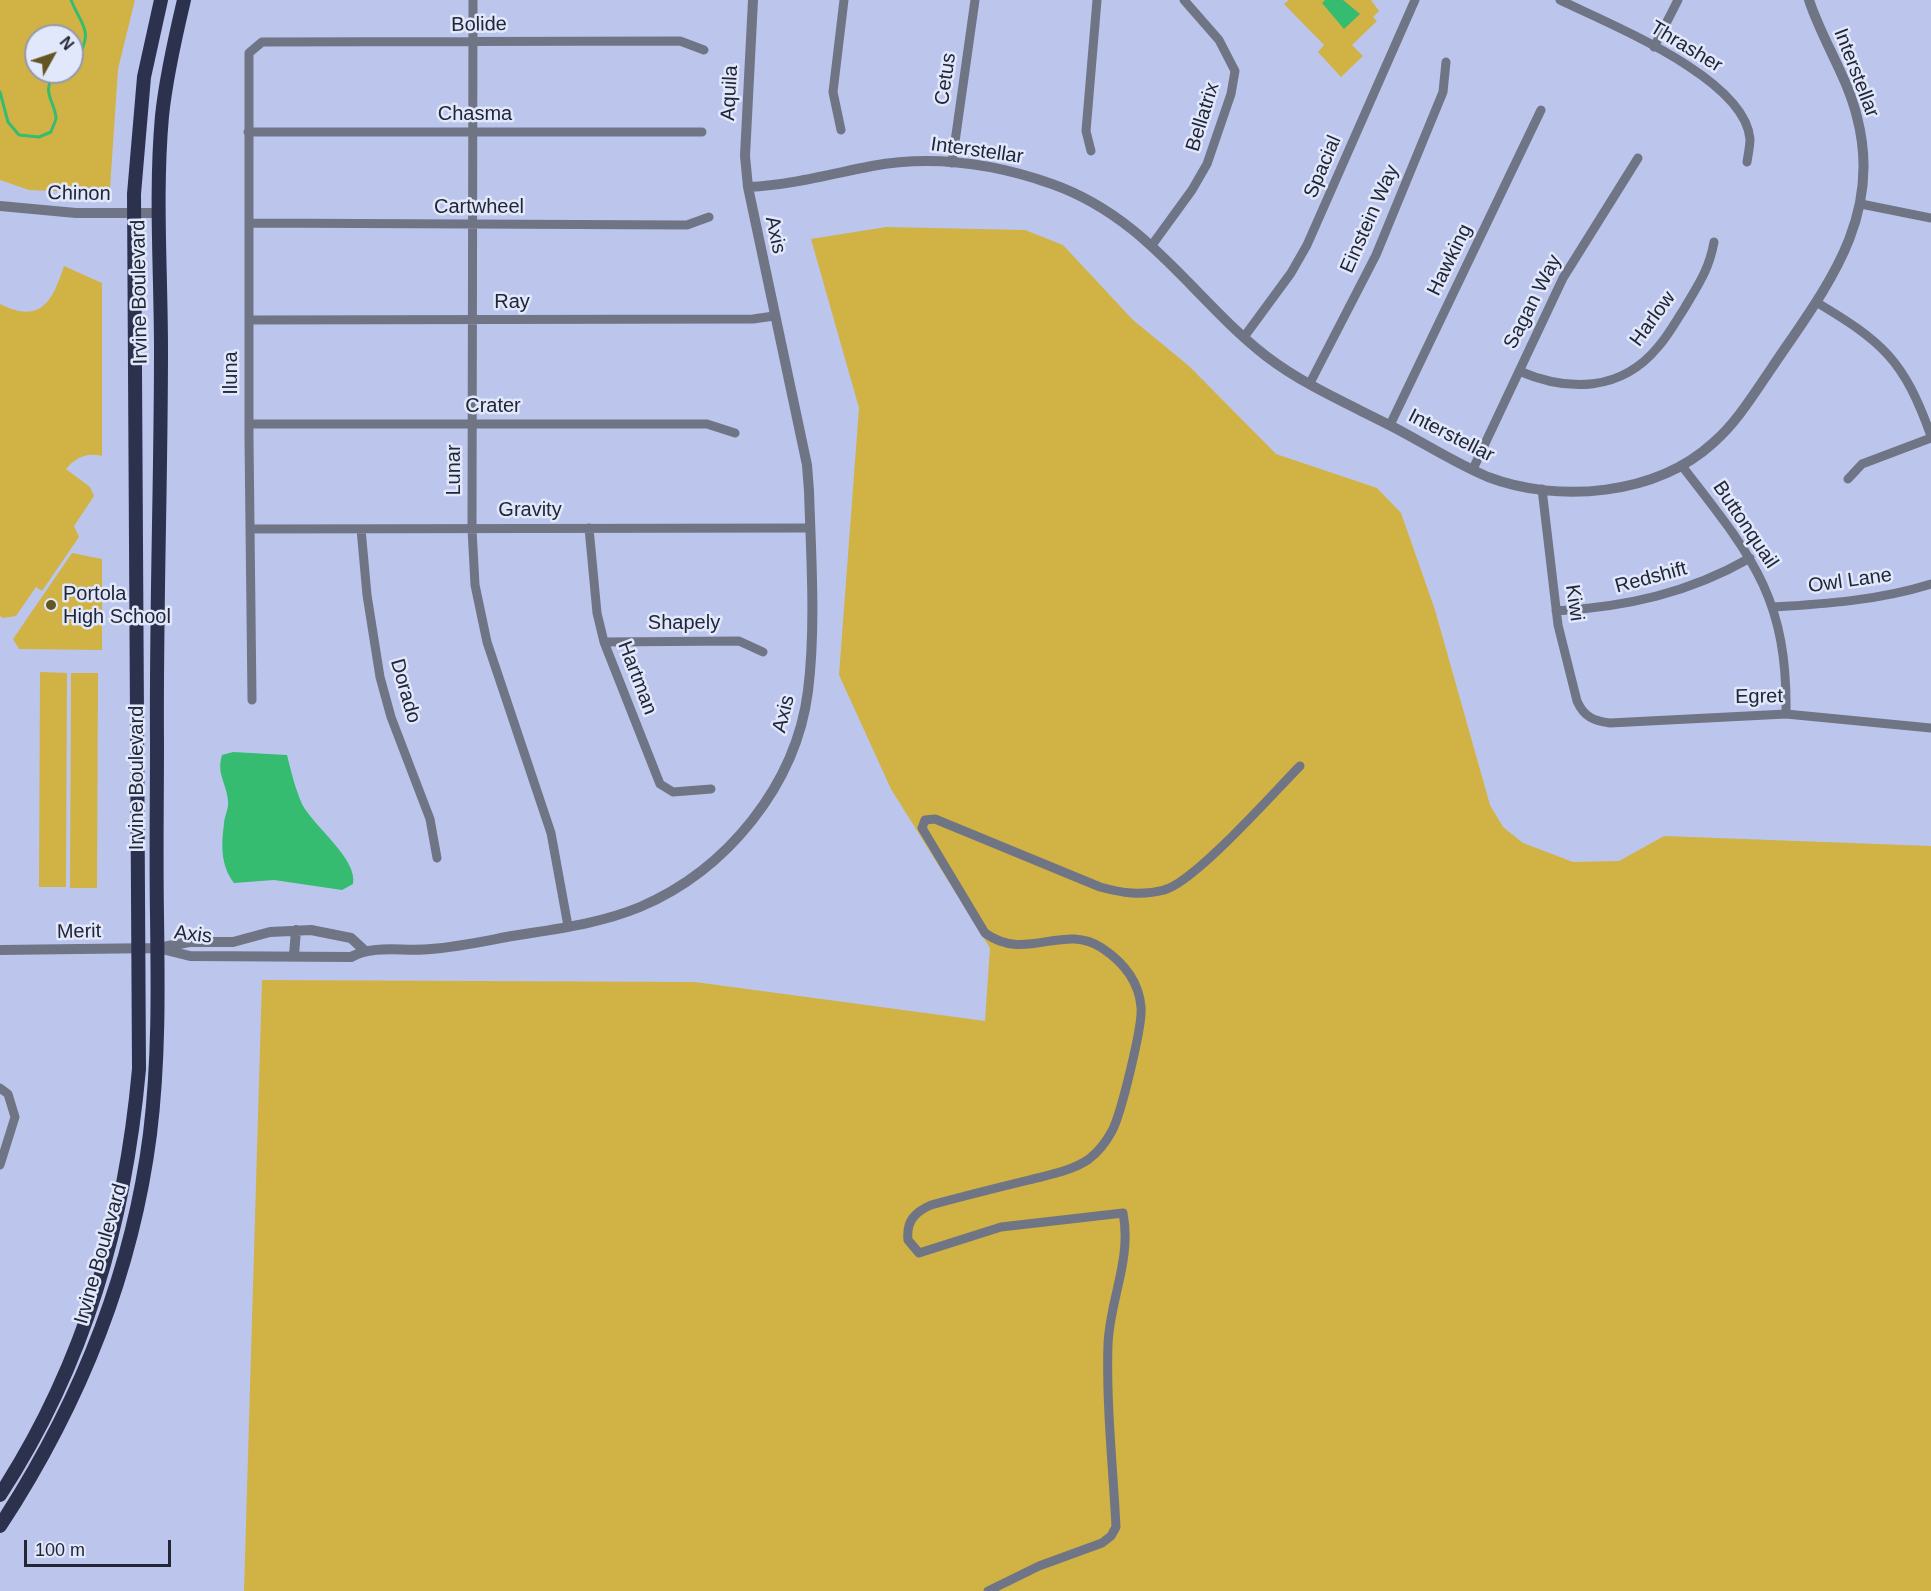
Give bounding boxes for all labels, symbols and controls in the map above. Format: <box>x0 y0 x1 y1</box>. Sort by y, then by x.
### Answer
street label: Bolide <box>451 13 507 37</box>
street label: Thrasher <box>1646 16 1726 78</box>
north arrow <box>24 24 84 84</box>
street label: Interstellar <box>1828 25 1884 121</box>
text: N <box>56 34 77 53</box>
street label: Cetus <box>930 51 962 107</box>
street label: Aquila <box>717 65 743 121</box>
street label: Bellatrix <box>1181 79 1225 155</box>
street label: Chasma <box>438 102 512 126</box>
street label: Spacial <box>1299 132 1347 202</box>
street label: Interstellar <box>929 133 1025 169</box>
street label: Einstein Way <box>1335 161 1405 277</box>
street label: Chinon <box>47 181 111 207</box>
street label: Cartwheel <box>434 195 524 219</box>
street label: Axis <box>759 214 791 256</box>
street label: Irvine Boulevard <box>127 220 153 364</box>
street label: Hawking <box>1422 220 1478 300</box>
street label: Sagan Way <box>1499 251 1567 353</box>
street label: Harlow <box>1625 287 1681 351</box>
street label: Ray <box>494 290 530 314</box>
street label: Iluna <box>219 351 243 395</box>
street label: Crater <box>465 394 521 418</box>
street label: Interstellar <box>1404 404 1498 468</box>
street label: Lunar <box>442 444 466 496</box>
street label: Buttonquail <box>1707 477 1783 573</box>
street label: Gravity <box>498 498 562 522</box>
street label: Redshift <box>1612 557 1690 599</box>
street label: Owl Lane <box>1806 563 1894 599</box>
place label: Portola High School <box>63 582 171 629</box>
street label: Kiwi <box>1560 583 1588 623</box>
marker: Portola High School <box>44 598 58 612</box>
street label: Shapely <box>648 611 720 635</box>
street label: Hartman <box>612 638 662 718</box>
street label: Dorado <box>384 656 426 726</box>
street label: Egret <box>1735 685 1783 709</box>
street label: Axis <box>768 693 800 735</box>
street label: Irvine Boulevard <box>125 706 149 850</box>
street label: Merit <box>57 920 101 944</box>
street label: Axis <box>173 921 213 949</box>
street label: Irvine Boulevard <box>70 1181 132 1327</box>
scale bar <box>27 1528 174 1566</box>
text: 100 m <box>35 1540 85 1560</box>

